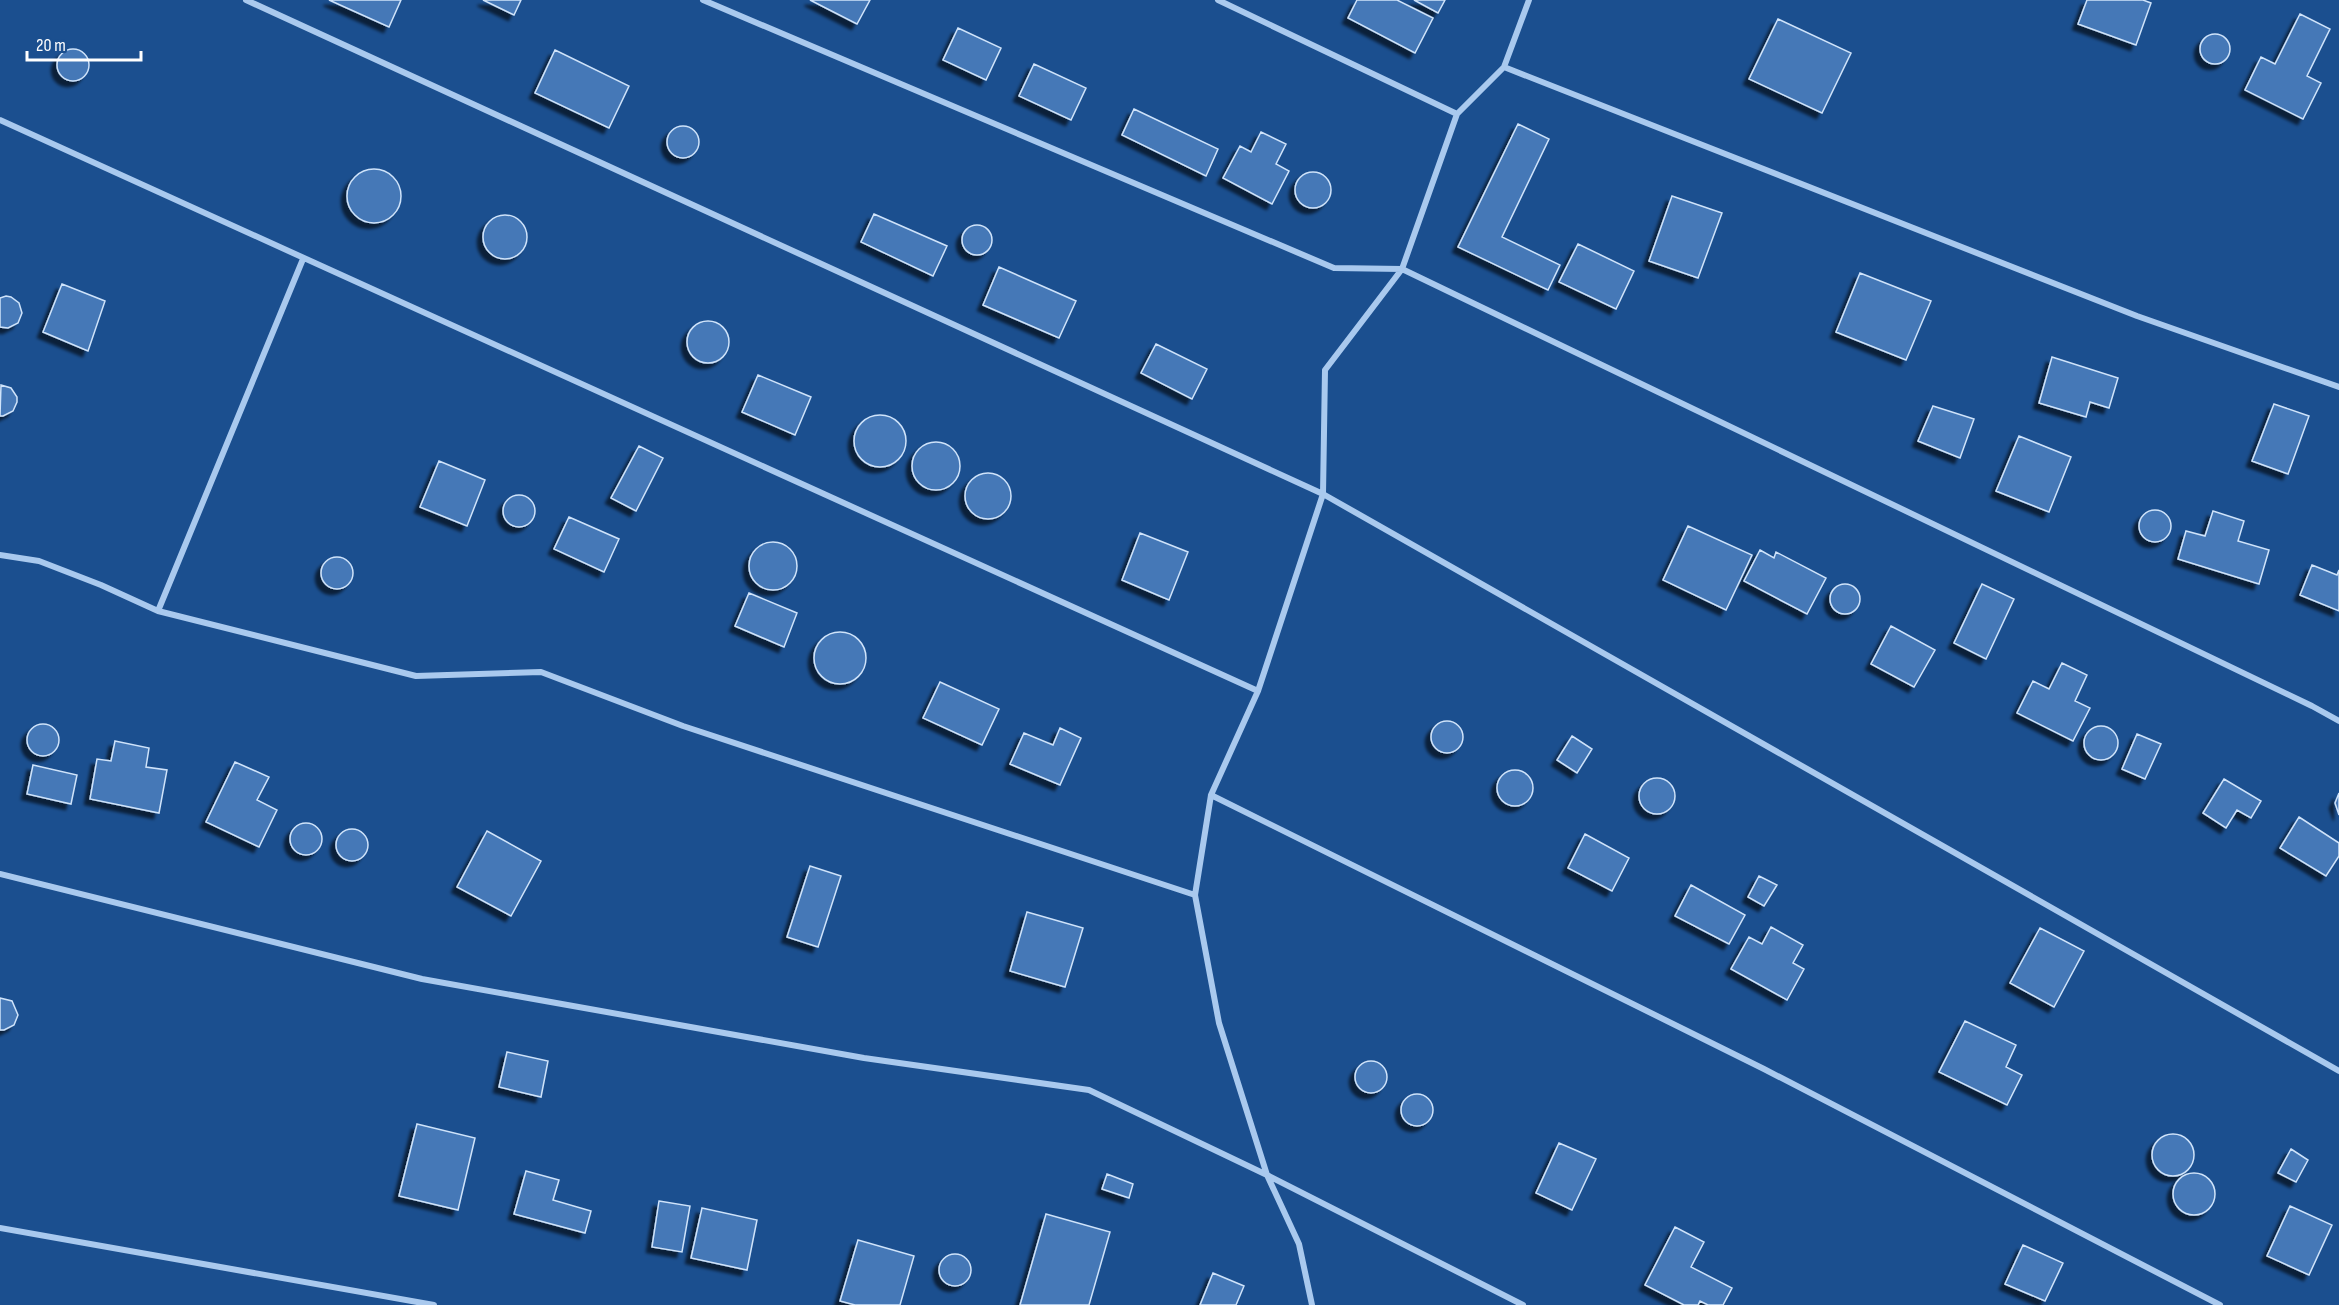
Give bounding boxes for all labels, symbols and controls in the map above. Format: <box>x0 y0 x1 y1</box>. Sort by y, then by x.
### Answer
scale bar <box>27 24 141 62</box>
text: 20 m <box>36 35 66 56</box>

